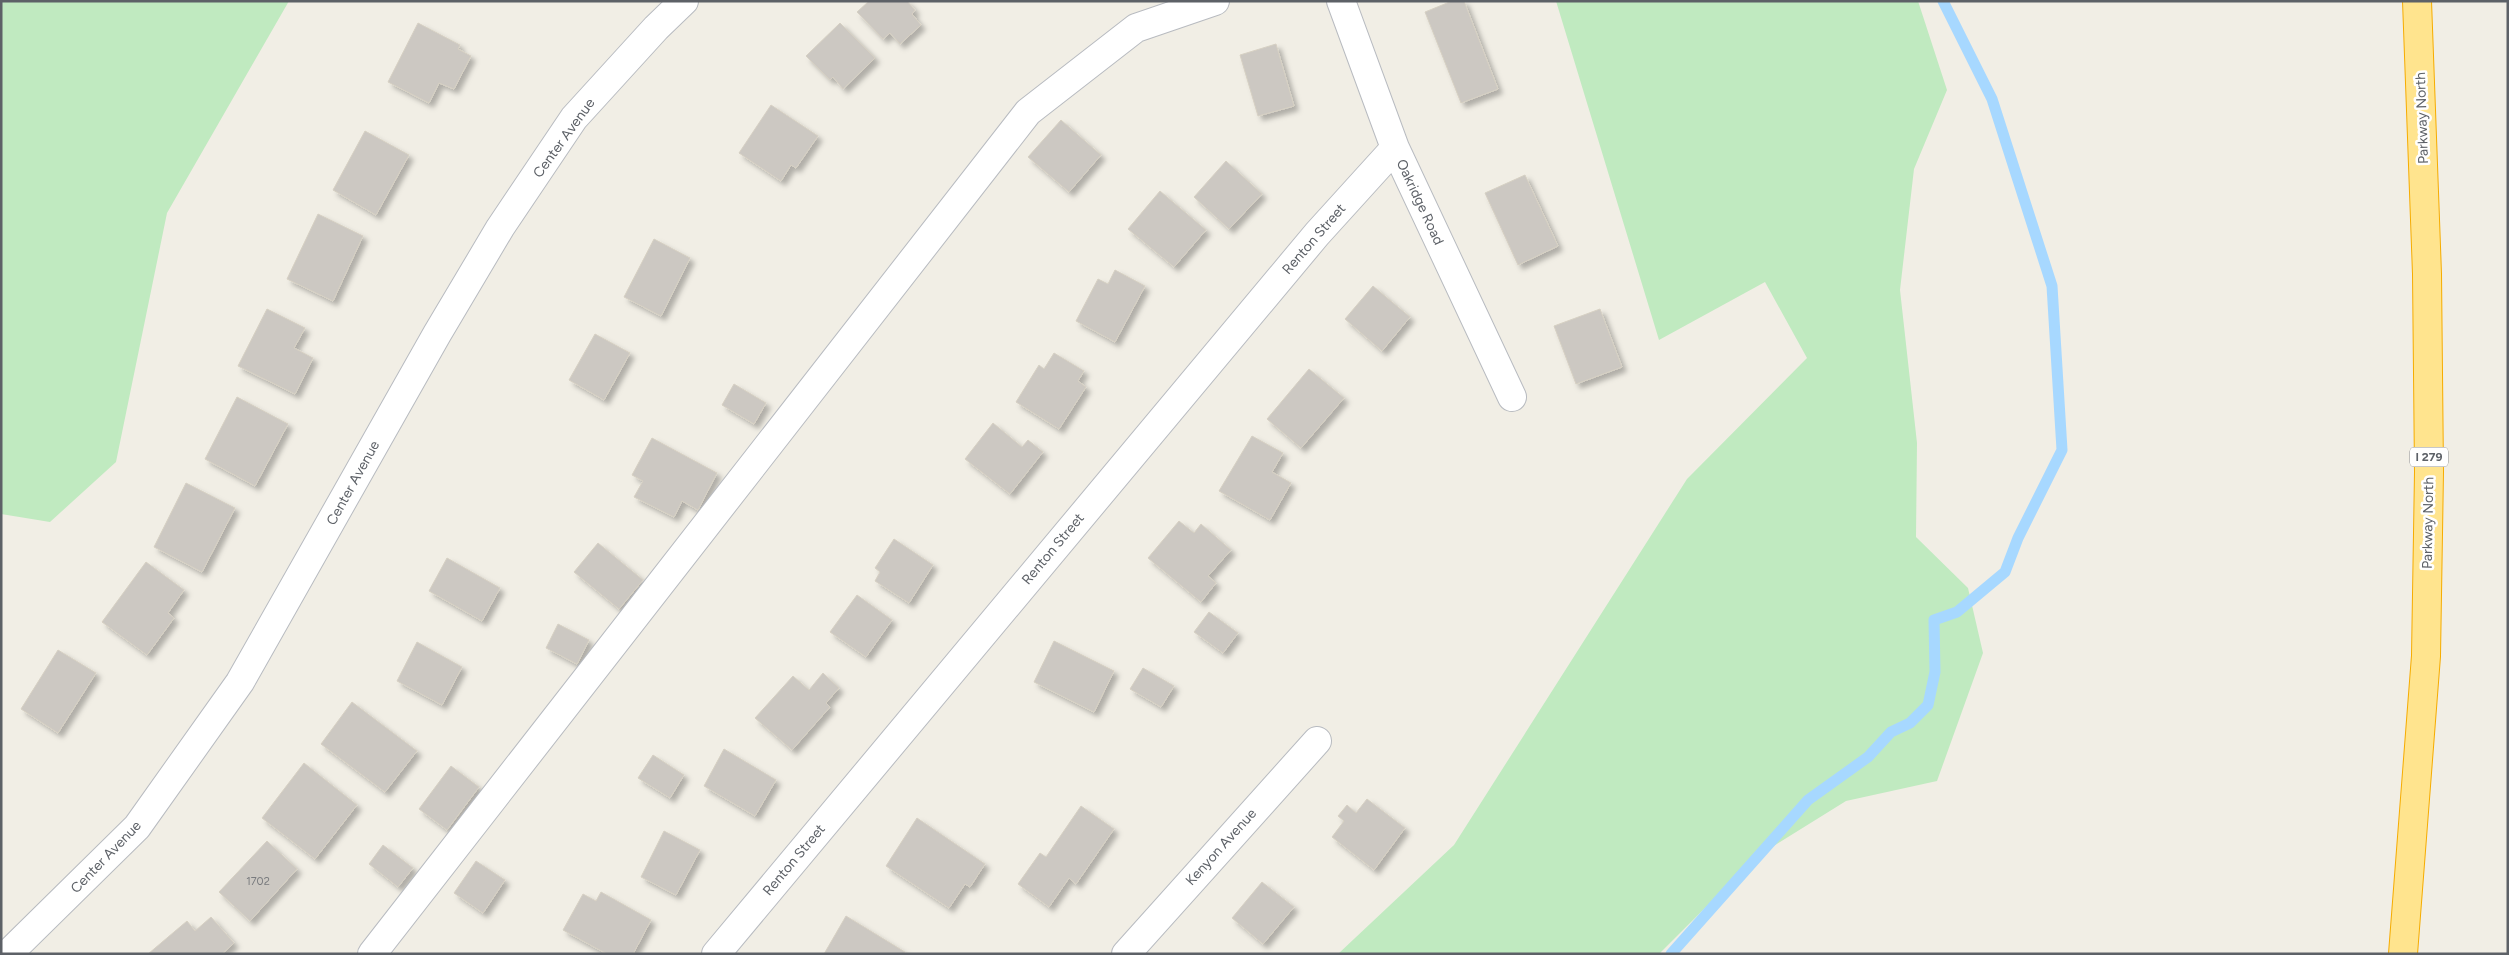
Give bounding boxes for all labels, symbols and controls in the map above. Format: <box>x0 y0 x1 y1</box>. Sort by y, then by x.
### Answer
street label: Parkway North <box>2412 72 2432 164</box>
street label: Center Avenue <box>530 95 599 181</box>
street label: Oakridge Road <box>1393 156 1447 248</box>
street label: Renton Street <box>1279 200 1349 278</box>
street label: Center Avenue <box>323 437 383 528</box>
road number: I 279 <box>2410 448 2448 467</box>
street label: Parkway North <box>2419 477 2437 569</box>
street label: Renton Street <box>1018 510 1088 588</box>
street label: Kenyon Avenue <box>1182 805 1260 889</box>
street label: Center Avenue <box>67 817 145 897</box>
street label: Renton Street <box>759 821 829 899</box>
house number: 1702 <box>246 875 270 888</box>

